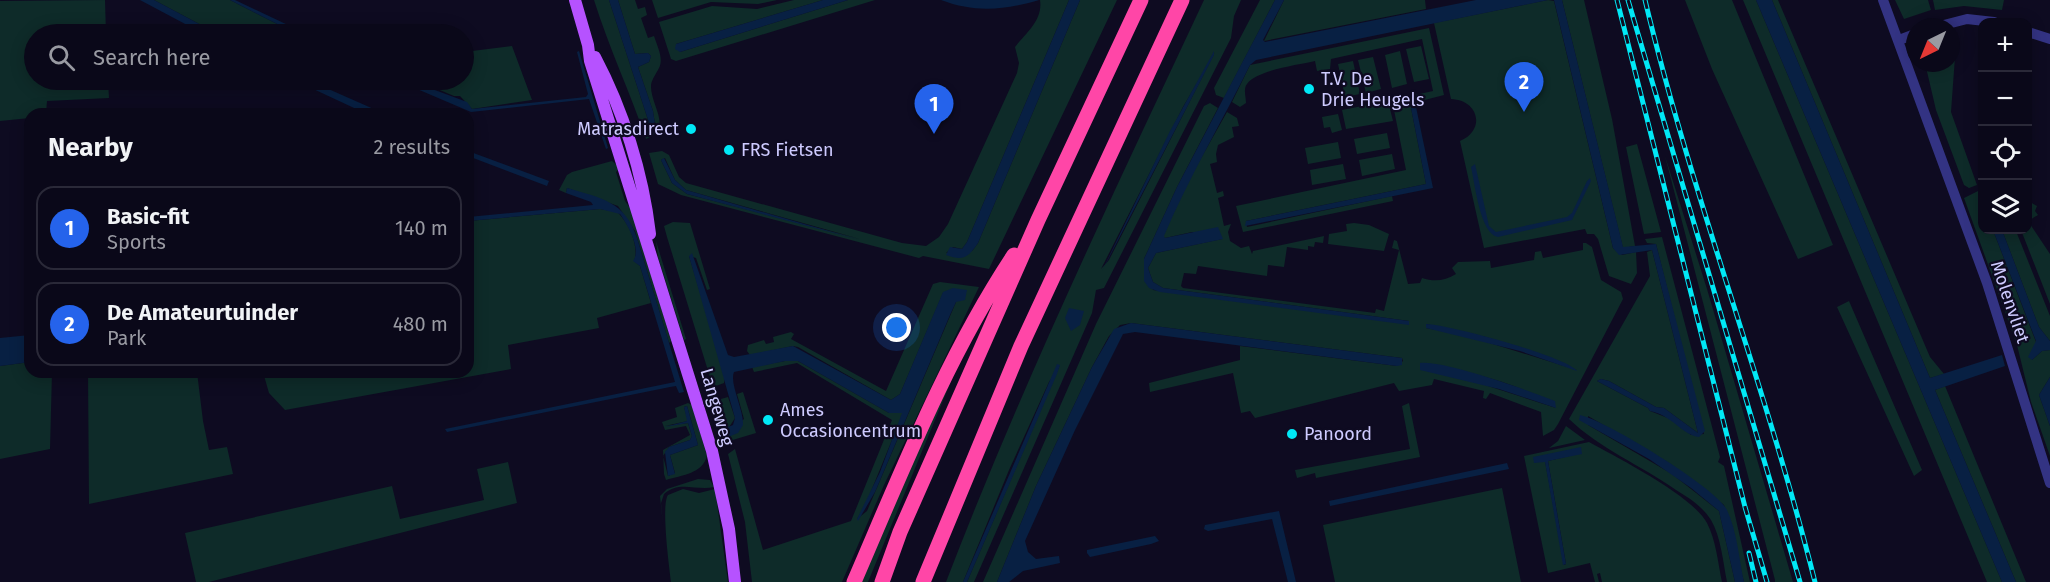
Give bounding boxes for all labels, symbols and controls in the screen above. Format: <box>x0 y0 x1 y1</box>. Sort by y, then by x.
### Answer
north arrow <box>1906 18 1960 72</box>
map controls <box>1978 18 2032 234</box>
button: + <box>1978 18 2032 72</box>
search box <box>24 24 474 90</box>
icon: search <box>45 41 78 74</box>
text: Search here <box>93 44 211 71</box>
pin: 2 <box>1504 63 1544 112</box>
place label: T.V. De Drie Heugels <box>1321 68 1424 111</box>
button: − <box>1978 72 2032 126</box>
marker: T.V. De Drie Heugels <box>1302 82 1316 96</box>
pin: 1 <box>914 84 954 134</box>
place label: Matrasdirect <box>577 118 679 140</box>
marker: Matrasdirect <box>684 122 698 136</box>
button: locate <box>1978 126 2032 180</box>
text: Nearby <box>48 132 133 163</box>
text: 2 results <box>373 135 450 159</box>
place label: FRS Fietsen <box>741 139 834 161</box>
marker: FRS Fietsen <box>722 143 736 157</box>
button: layers <box>1978 180 2032 234</box>
text: Basic-fit <box>107 203 189 230</box>
text: 1 <box>65 216 74 240</box>
text: 140 m <box>395 216 448 240</box>
text: Sports <box>107 230 166 254</box>
street label: Molenvliet <box>1986 258 2034 346</box>
text: De Amateurtuinder <box>107 299 298 326</box>
text: 2 <box>64 312 75 336</box>
text: 480 m <box>393 312 448 336</box>
your location <box>882 313 911 342</box>
text: Park <box>107 326 146 350</box>
street label: Langeweg <box>695 365 739 449</box>
place label: Ames Occasioncentrum <box>780 399 921 442</box>
marker: Ames Occasioncentrum <box>761 413 775 427</box>
place label: Panoord <box>1304 423 1372 445</box>
marker: Panoord <box>1285 427 1299 441</box>

